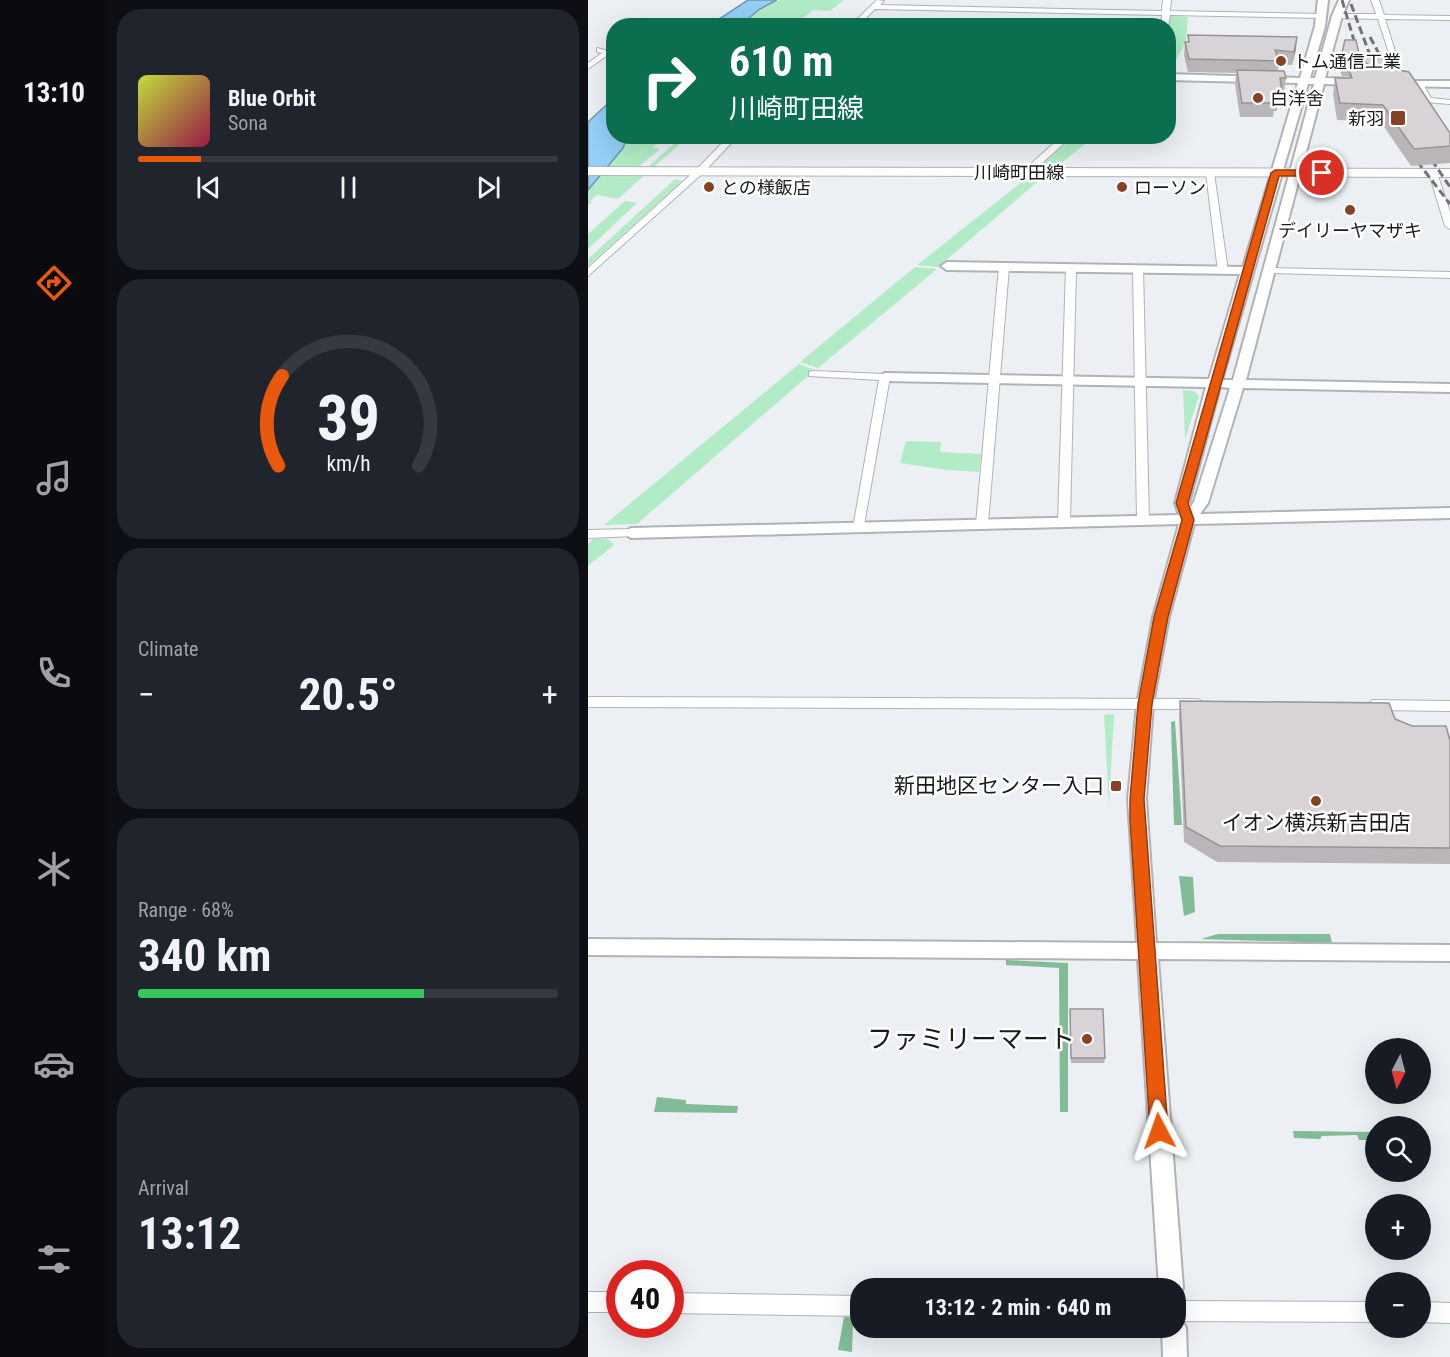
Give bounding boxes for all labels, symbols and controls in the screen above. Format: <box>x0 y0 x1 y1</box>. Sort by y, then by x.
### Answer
text: 610 m <box>729 37 834 86</box>
icon: right <box>630 42 708 120</box>
place label: トム通信工業 <box>1293 51 1401 72</box>
marker: トム通信工業 <box>1274 54 1288 68</box>
text: 13:10 <box>23 77 85 109</box>
text: Blue Orbit <box>228 86 316 111</box>
place label: 白洋舍 <box>1270 88 1324 109</box>
marker: 白洋舍 <box>1251 91 1265 105</box>
text: 川崎町田線 <box>729 93 864 125</box>
place label: 新羽 <box>1348 108 1384 129</box>
marker: 新羽 <box>1389 109 1407 127</box>
text: Sona <box>228 111 268 135</box>
pin <box>1296 147 1347 198</box>
icon: arrive <box>1305 156 1338 189</box>
street label: 川崎町田線 <box>974 162 1064 183</box>
icon: previous <box>192 171 225 204</box>
icon: pause <box>332 171 365 204</box>
icon: next <box>472 171 505 204</box>
place label: との様飯店 <box>721 177 811 198</box>
place label: ローソン <box>1134 177 1206 198</box>
marker: との様飯店 <box>702 180 716 194</box>
marker: ローソン <box>1115 180 1129 194</box>
marker: デイリーヤマザキ <box>1343 203 1357 217</box>
place label: デイリーヤマザキ <box>1278 220 1422 241</box>
icon: directions <box>33 262 75 304</box>
text: 39 <box>316 382 380 455</box>
text: km/h <box>326 451 370 476</box>
icon: music <box>33 457 75 499</box>
text: Climate <box>138 637 198 661</box>
icon: phone <box>33 652 75 694</box>
text: 20.5° <box>299 668 397 721</box>
text: − <box>138 675 155 714</box>
text: + <box>542 675 558 714</box>
place label: 新田地区センター入口 <box>894 774 1104 798</box>
marker: 新田地区センター入口 <box>1109 779 1123 793</box>
marker: イオン横浜新吉田店 <box>1309 794 1323 808</box>
place label: イオン横浜新吉田店 <box>1222 811 1411 835</box>
icon: climate <box>33 848 75 890</box>
text: Range · 68% <box>138 898 234 922</box>
text: 340 km <box>138 929 271 982</box>
place label: ファミリーマート <box>867 1024 1075 1054</box>
marker: ファミリーマート <box>1080 1032 1094 1046</box>
north arrow <box>1365 1038 1431 1104</box>
map controls <box>1365 1038 1431 1338</box>
icon: car <box>33 1043 75 1085</box>
position arrow <box>1127 1099 1191 1163</box>
button: search <box>1365 1116 1431 1182</box>
text: Arrival <box>138 1176 189 1200</box>
button: + <box>1365 1194 1431 1260</box>
text: 13:12 <box>138 1207 241 1260</box>
icon: filters <box>33 1238 75 1280</box>
speed limit sign: 40 <box>606 1260 684 1338</box>
button: − <box>1365 1272 1431 1338</box>
text: 13:12 · 2 min · 640 m <box>925 1295 1111 1320</box>

